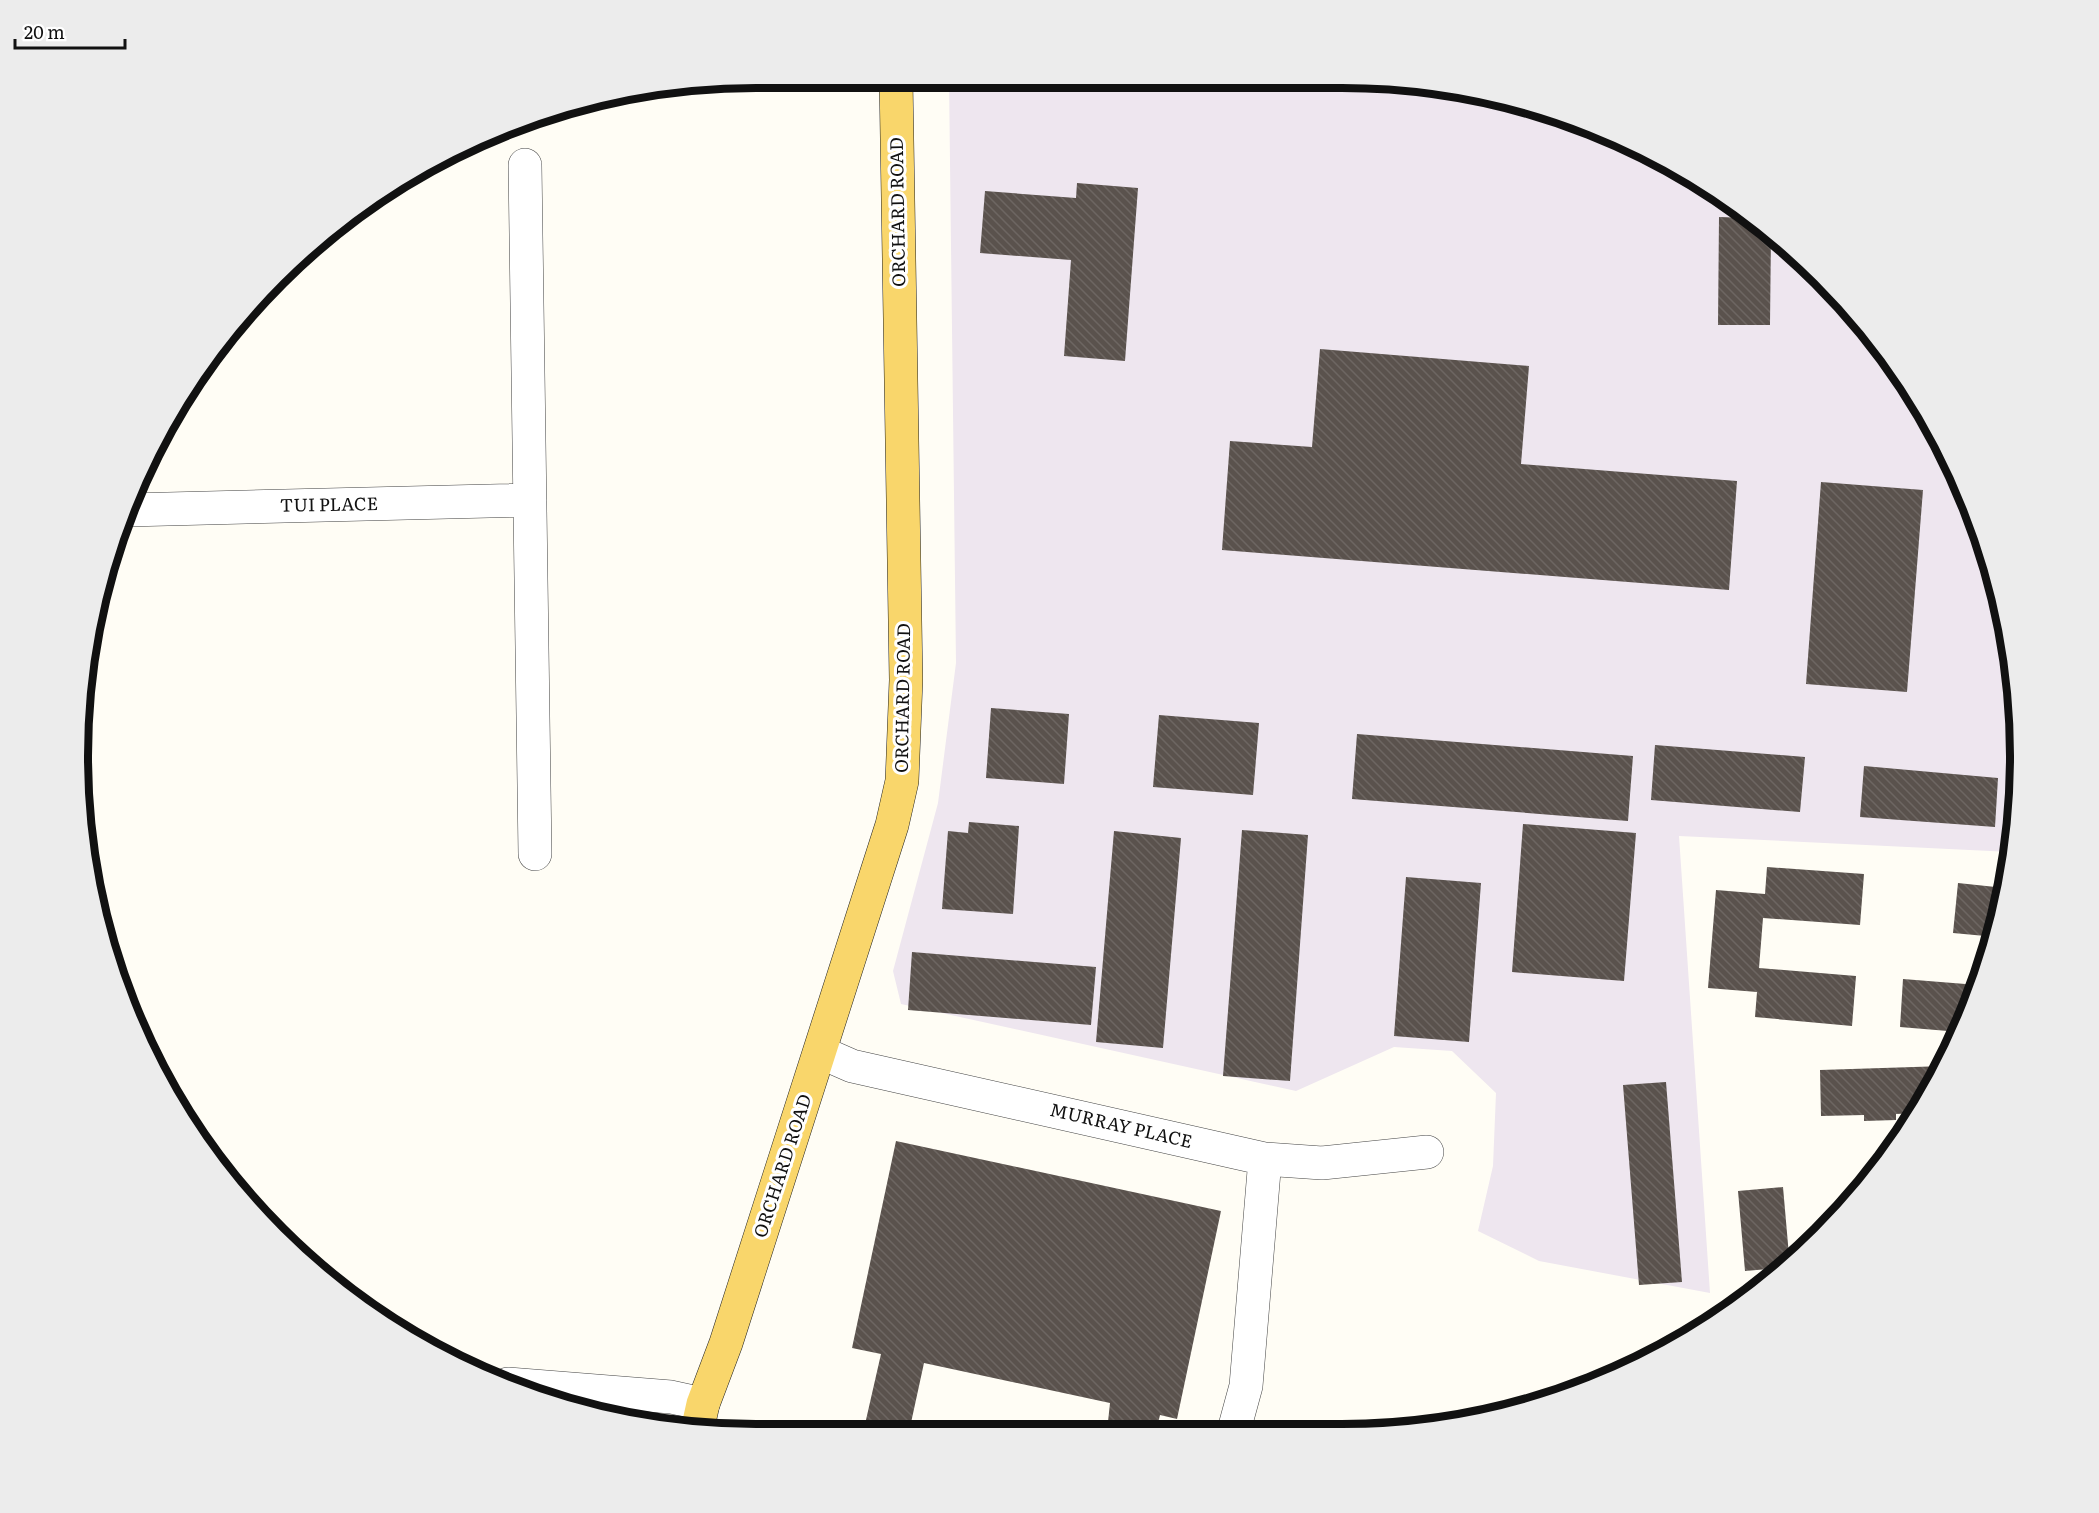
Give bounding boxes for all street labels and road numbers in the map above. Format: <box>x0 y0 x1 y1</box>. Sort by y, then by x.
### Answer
street label: ORCHARD ROAD <box>882 137 911 287</box>
street label: TUI PLACE <box>280 489 378 518</box>
street label: ORCHARD ROAD <box>887 623 916 773</box>
street label: ORCHARD ROAD <box>746 1090 818 1241</box>
street label: MURRAY PLACE <box>1047 1095 1195 1154</box>

